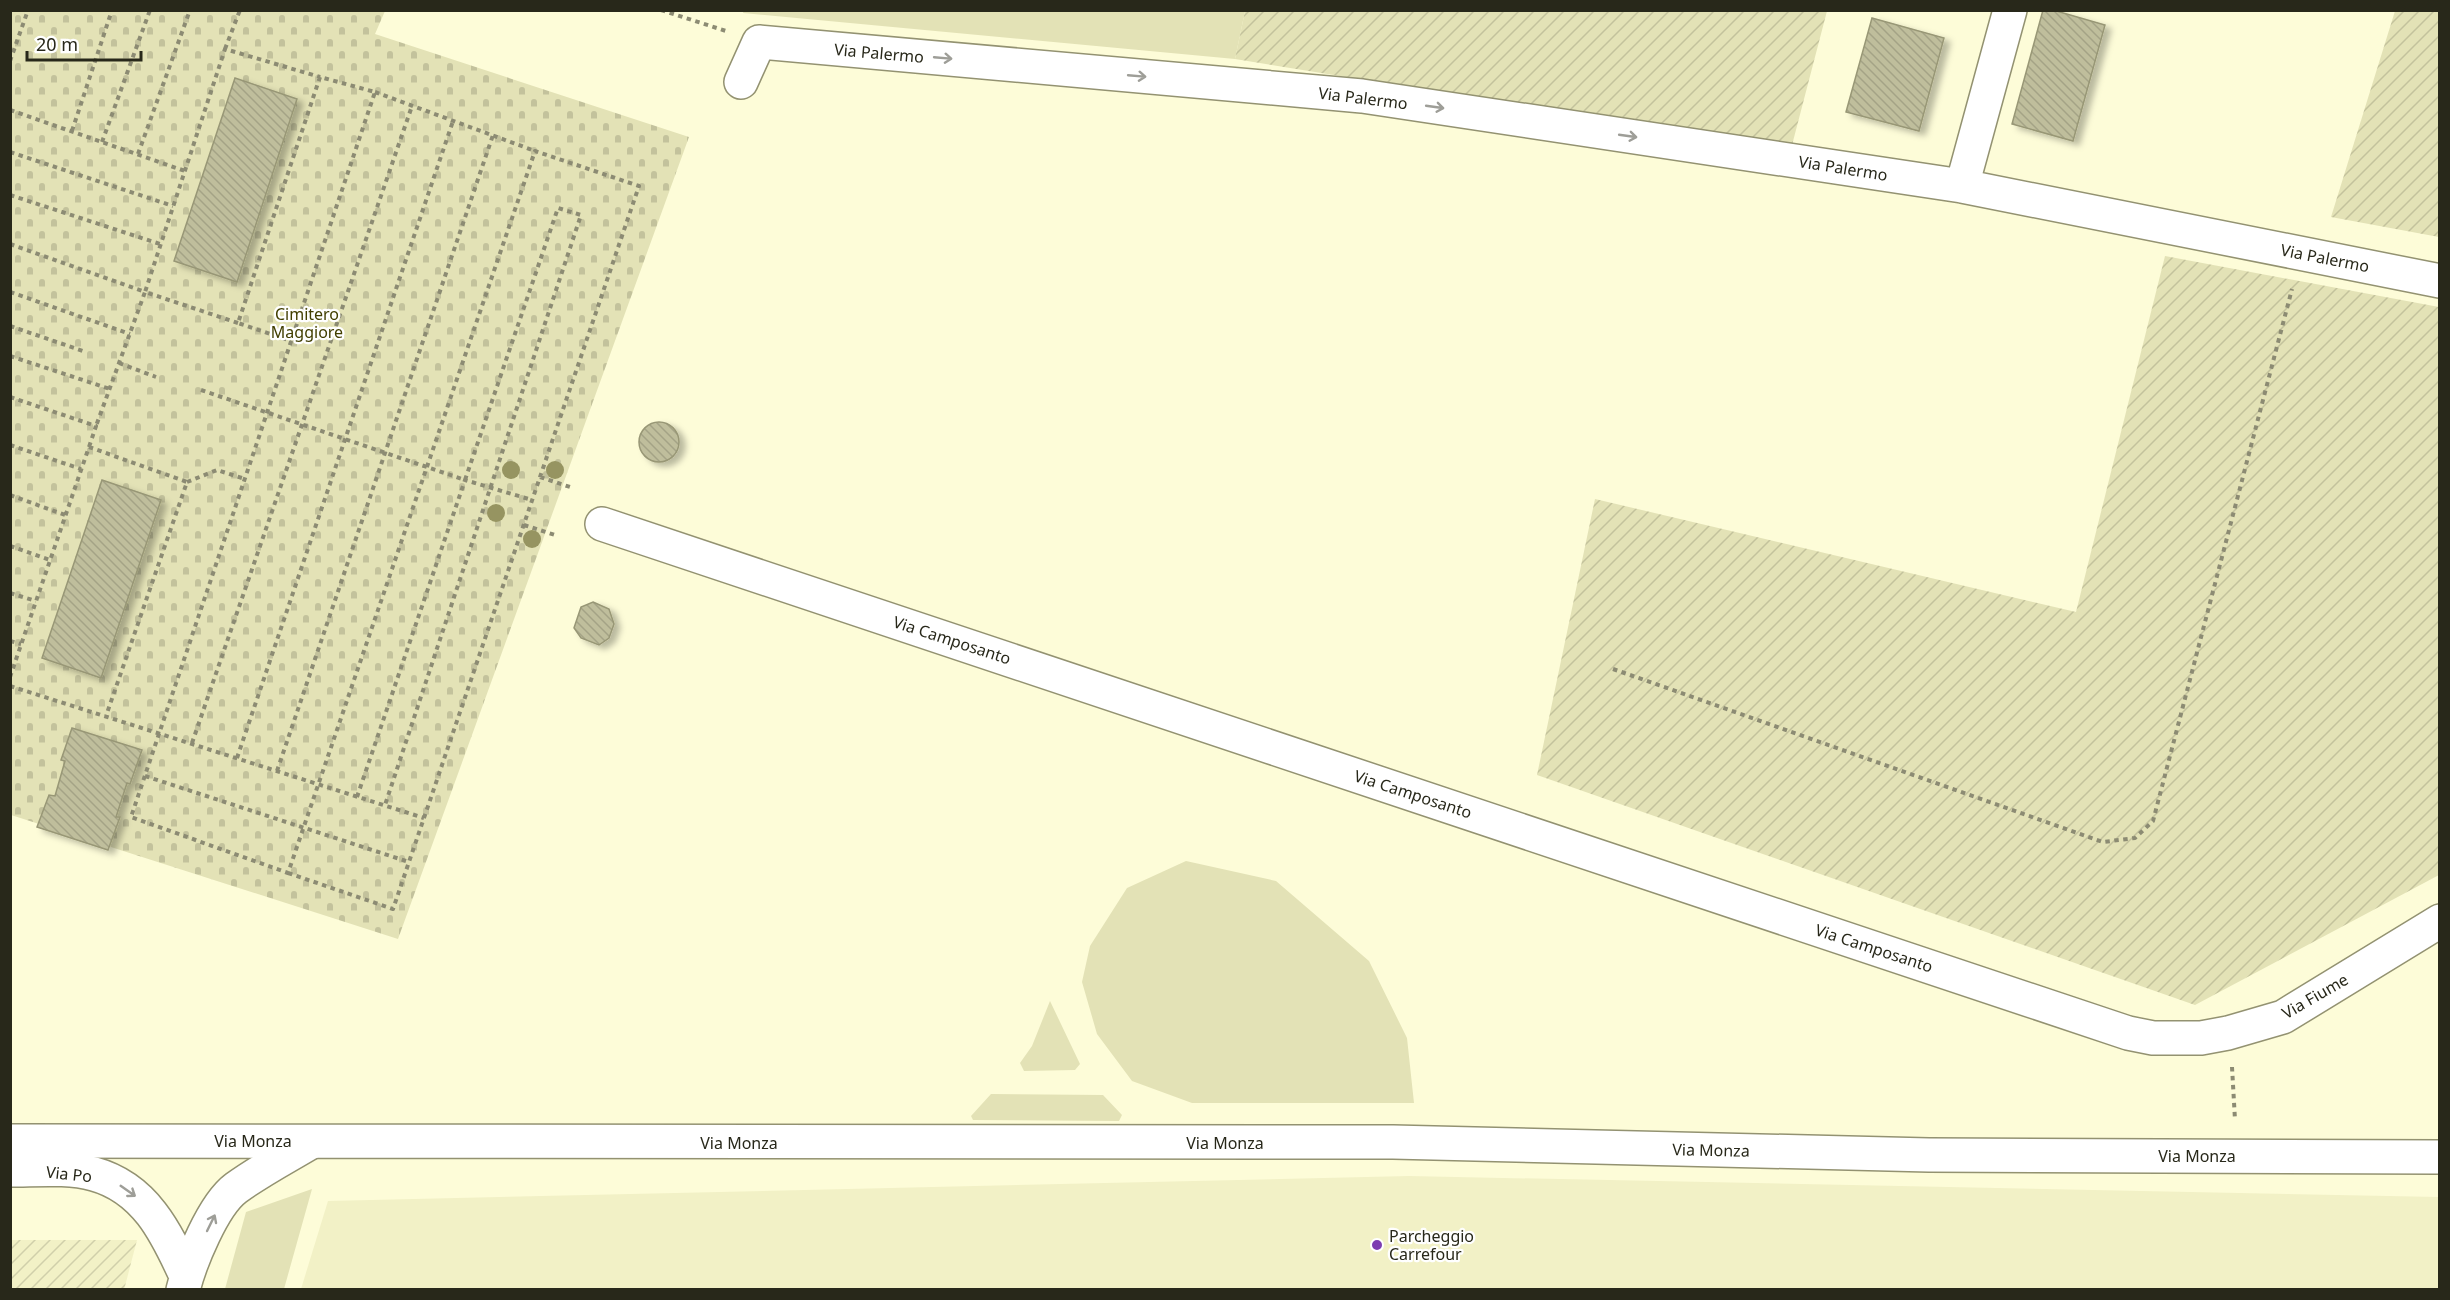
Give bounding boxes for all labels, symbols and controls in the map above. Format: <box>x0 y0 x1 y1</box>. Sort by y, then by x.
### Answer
scale bar <box>27 24 141 62</box>
text: 20 m <box>36 32 78 56</box>
street label: Via Palermo <box>833 38 925 68</box>
one-way arrow <box>932 53 952 64</box>
one-way arrow <box>1126 71 1146 82</box>
street label: Via Palermo <box>1317 82 1409 114</box>
one-way arrow <box>1425 102 1444 113</box>
one-way arrow <box>1618 130 1637 141</box>
street label: Via Palermo <box>1797 150 1889 186</box>
street label: Via Palermo <box>2279 239 2371 277</box>
park label: Cimitero Maggiore <box>271 303 343 343</box>
street label: Via Camposanto <box>890 611 1014 669</box>
street label: Via Camposanto <box>1351 765 1475 823</box>
street label: Via Camposanto <box>1812 919 1936 977</box>
street label: Via Fiume <box>2278 968 2352 1024</box>
street label: Via Monza <box>214 1130 292 1152</box>
street label: Via Monza <box>700 1132 778 1154</box>
street label: Via Monza <box>1186 1132 1264 1154</box>
street label: Via Monza <box>1672 1138 1750 1162</box>
street label: Via Monza <box>2158 1145 2236 1167</box>
street label: Via Po <box>45 1161 93 1187</box>
one-way arrow <box>119 1185 135 1197</box>
one-way arrow <box>206 1214 218 1232</box>
place label: Parcheggio Carrefour <box>1389 1225 1474 1265</box>
marker: Parcheggio Carrefour <box>1370 1238 1384 1252</box>

